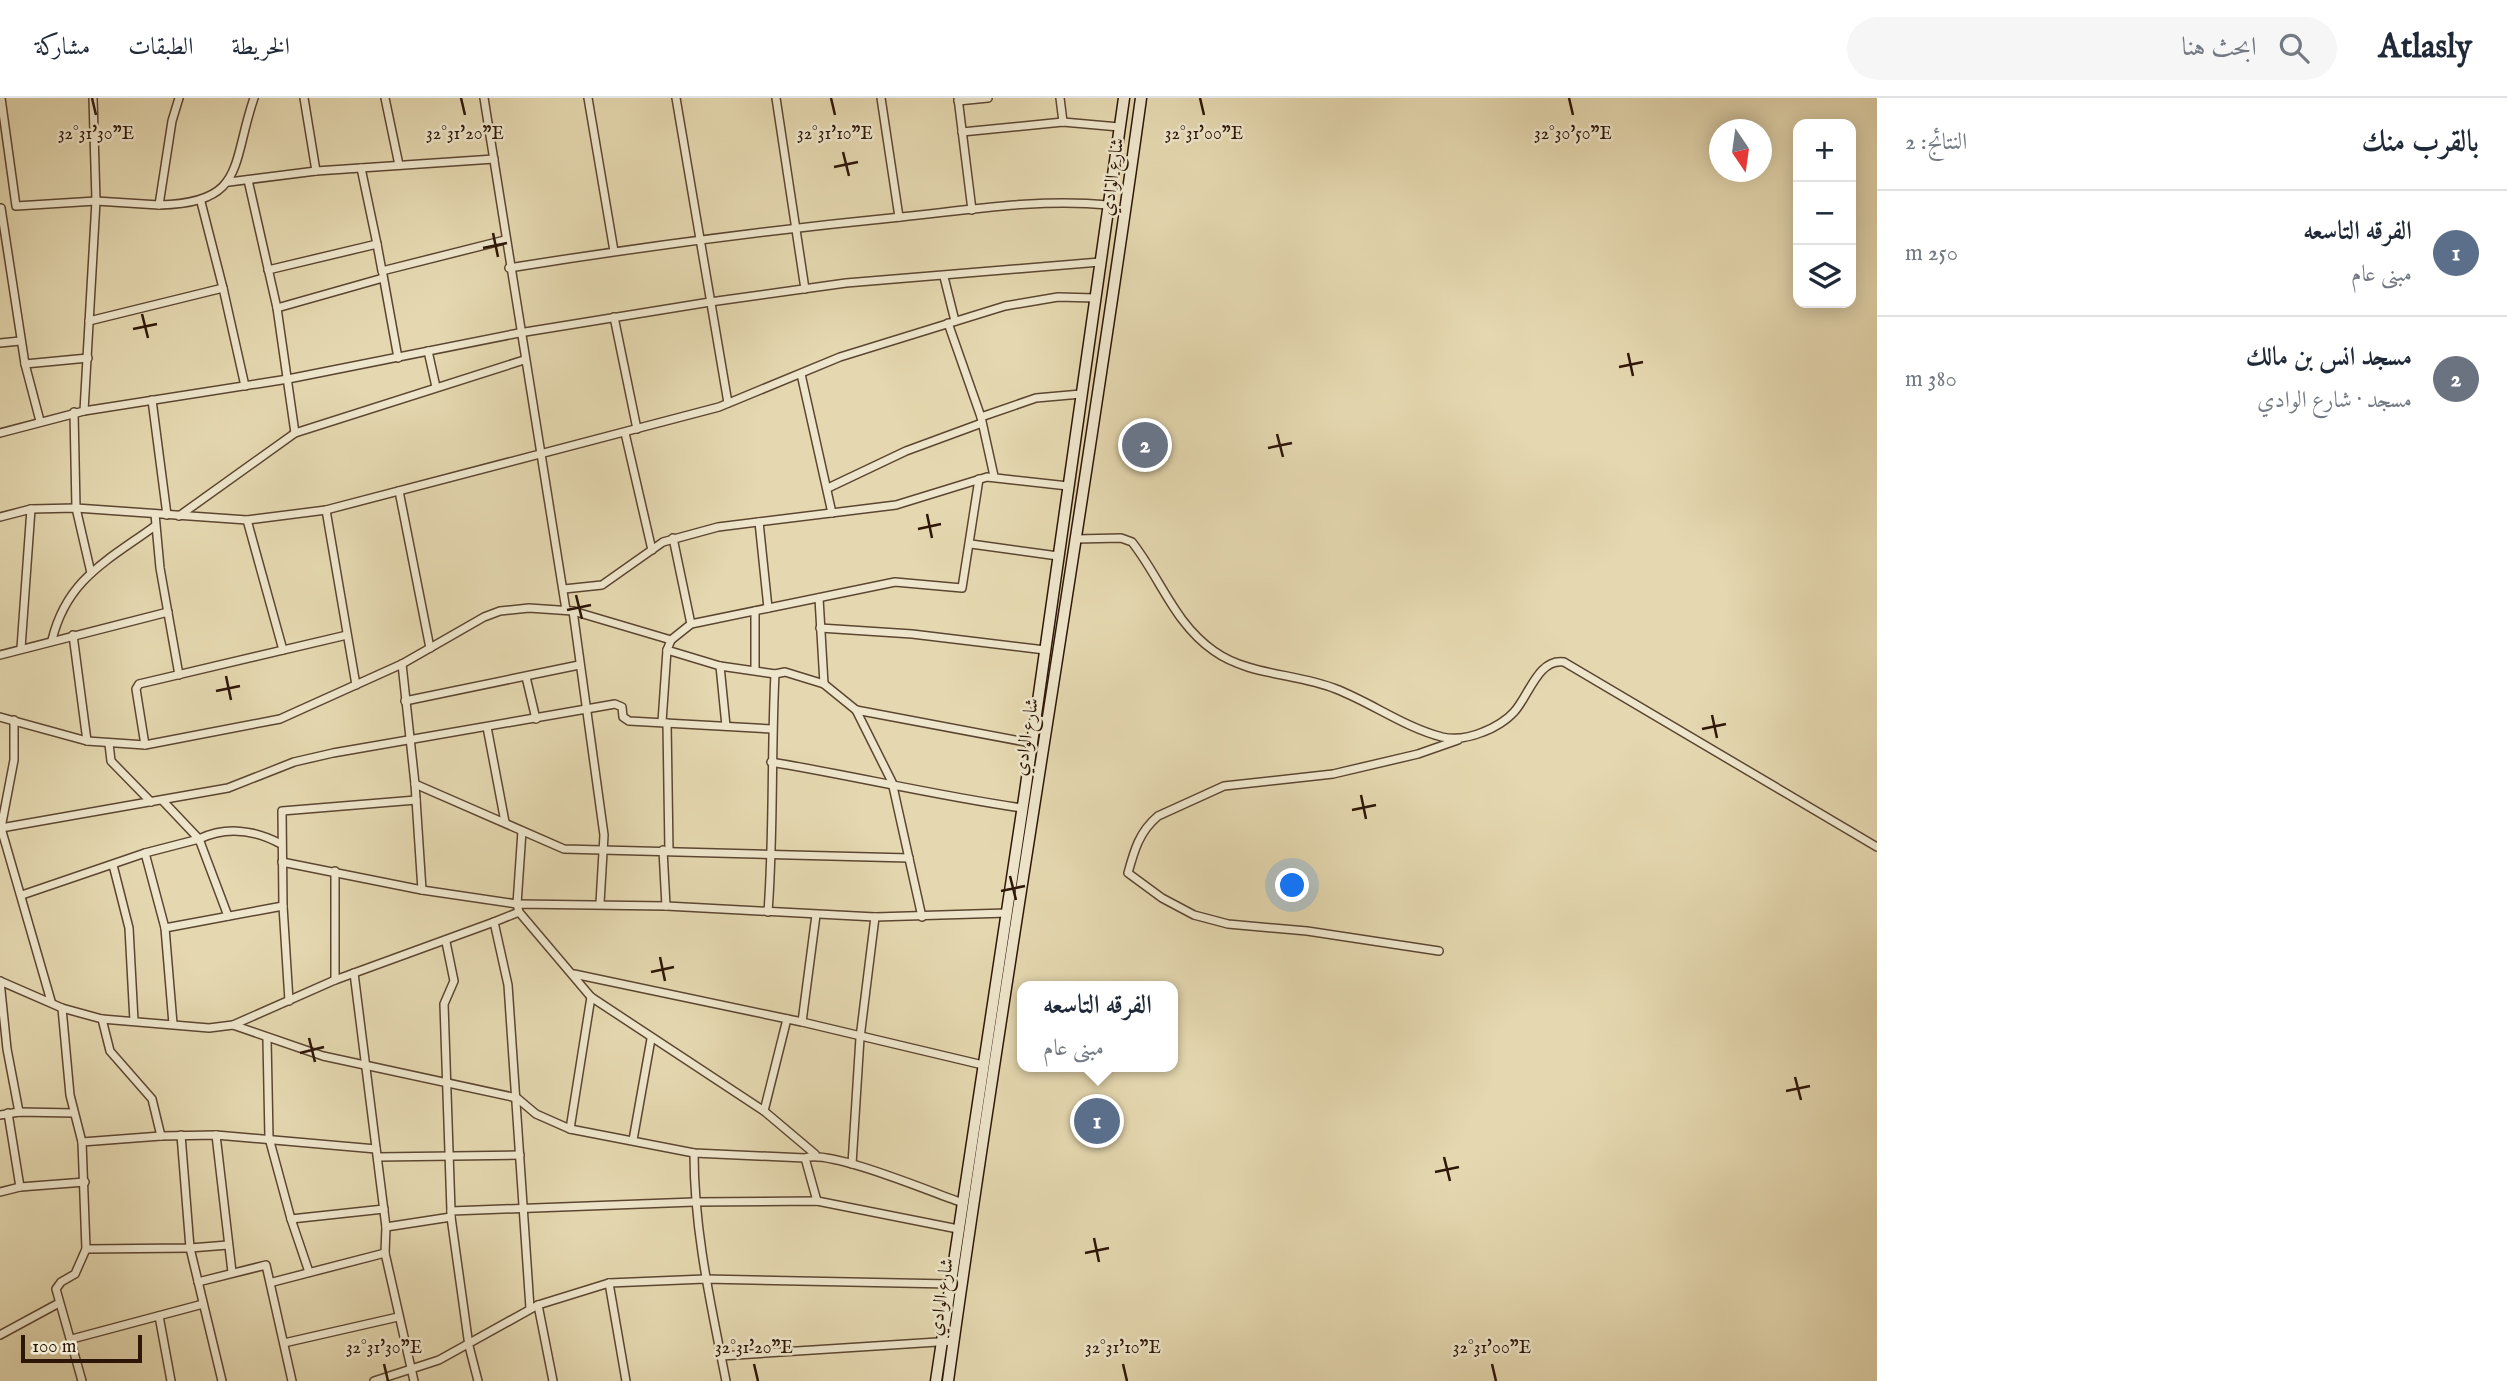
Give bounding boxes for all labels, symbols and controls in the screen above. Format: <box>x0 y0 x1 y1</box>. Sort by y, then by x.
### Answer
search box <box>1847 17 2337 80</box>
text: Atlasly <box>2379 27 2472 69</box>
icon: search <box>2275 29 2313 67</box>
text: ابحث هنا <box>2182 31 2257 64</box>
text: مشاركة <box>35 32 90 63</box>
text: الطبقات <box>128 32 194 63</box>
text: الخريطة <box>232 32 290 63</box>
north arrow <box>1709 119 1772 182</box>
map controls <box>1793 119 1856 308</box>
button: + <box>1793 119 1856 182</box>
text: 32°31'30"E <box>58 123 134 146</box>
text: 32°31'20"E <box>426 123 504 146</box>
text: 32°31'10"E <box>797 123 873 146</box>
text: 32°31'00"E <box>1165 123 1243 146</box>
text: 32°30'50"E <box>1534 123 1612 146</box>
text: بالقرب منك <box>2362 124 2479 162</box>
text: النتائج: 2 <box>1905 128 1967 157</box>
street label: شارع الوادي <box>1096 137 1132 218</box>
button: − <box>1793 182 1856 245</box>
text: الفرقه التاسعه <box>2303 215 2412 248</box>
text: 250 m <box>1905 239 1958 268</box>
text: 1 <box>2452 239 2460 268</box>
button: layers <box>1793 245 1856 308</box>
text: مبنى عام <box>2351 260 2412 289</box>
text: مسجد انس بن مالك <box>2246 341 2412 374</box>
text: 380 m <box>1905 365 1957 394</box>
text: 2 <box>2451 365 2461 394</box>
text: مسجد · شارع الوادي <box>2257 386 2412 415</box>
pin: 2 <box>1122 419 1168 471</box>
street label: شارع الوادي <box>1009 696 1047 778</box>
your location <box>1275 868 1309 902</box>
popup <box>1017 981 1178 1072</box>
text: الفرقه التاسعه <box>1043 989 1152 1022</box>
text: مبنى عام <box>1043 1034 1104 1063</box>
pin: 1 <box>1074 1095 1120 1147</box>
street label: شارع الوادي <box>924 1256 962 1338</box>
scale bar <box>21 1332 142 1364</box>
text: 100 m <box>32 1335 76 1359</box>
text: 32°31'30"E <box>346 1337 422 1360</box>
text: 32°31'20"E <box>715 1337 793 1360</box>
text: 32°31'10"E <box>1085 1337 1161 1360</box>
text: 32°31'00"E <box>1453 1337 1531 1360</box>

